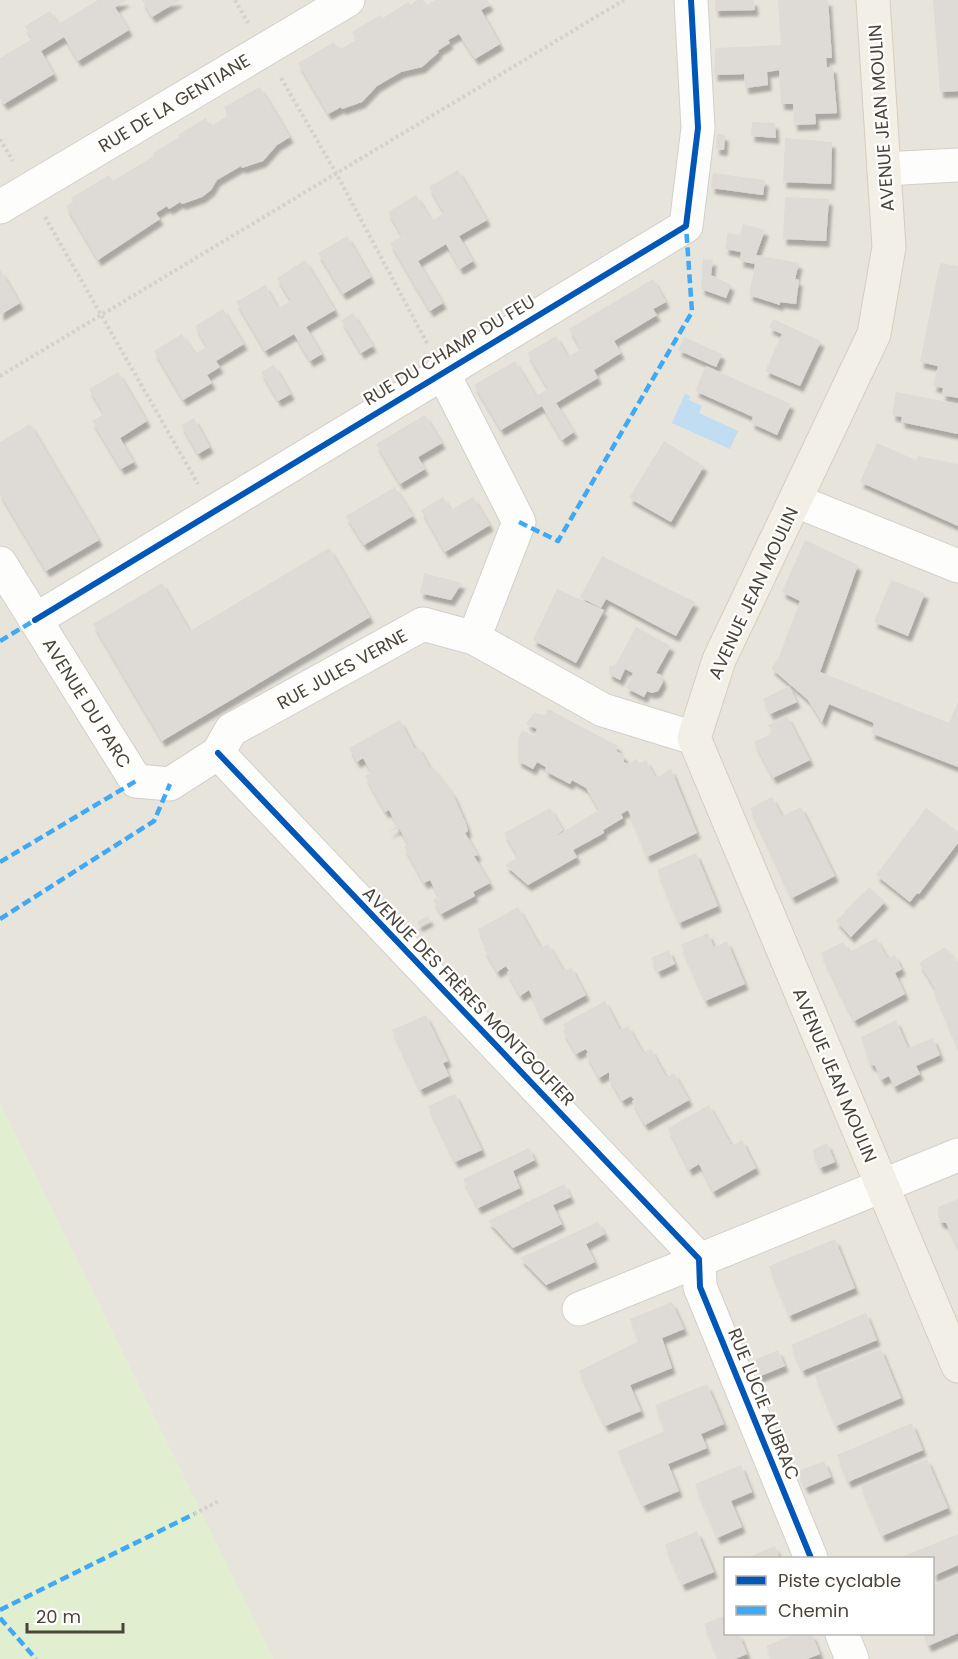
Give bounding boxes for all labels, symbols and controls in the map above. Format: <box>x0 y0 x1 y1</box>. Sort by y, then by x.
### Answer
street label: AVENUE JEAN MOULIN <box>862 24 900 212</box>
street label: RUE DE LA GENTIANE <box>94 48 254 158</box>
street label: RUE DU CHAMP DU FEU <box>358 289 540 411</box>
street label: AVENUE JEAN MOULIN <box>702 503 804 683</box>
street label: RUE JULES VERNE <box>272 623 412 715</box>
street label: AVENUE DU PARC <box>37 633 137 773</box>
street label: AVENUE DES FRÈRES MONTGOLFIER <box>357 881 581 1111</box>
street label: AVENUE JEAN MOULIN <box>787 984 883 1166</box>
street label: RUE LUCIE AUBRAC <box>722 1324 806 1484</box>
legend <box>724 1557 934 1635</box>
text: Piste cyclable <box>778 1568 901 1593</box>
scale bar <box>27 1596 123 1634</box>
text: Chemin <box>778 1598 849 1623</box>
text: 20 m <box>36 1604 81 1629</box>

